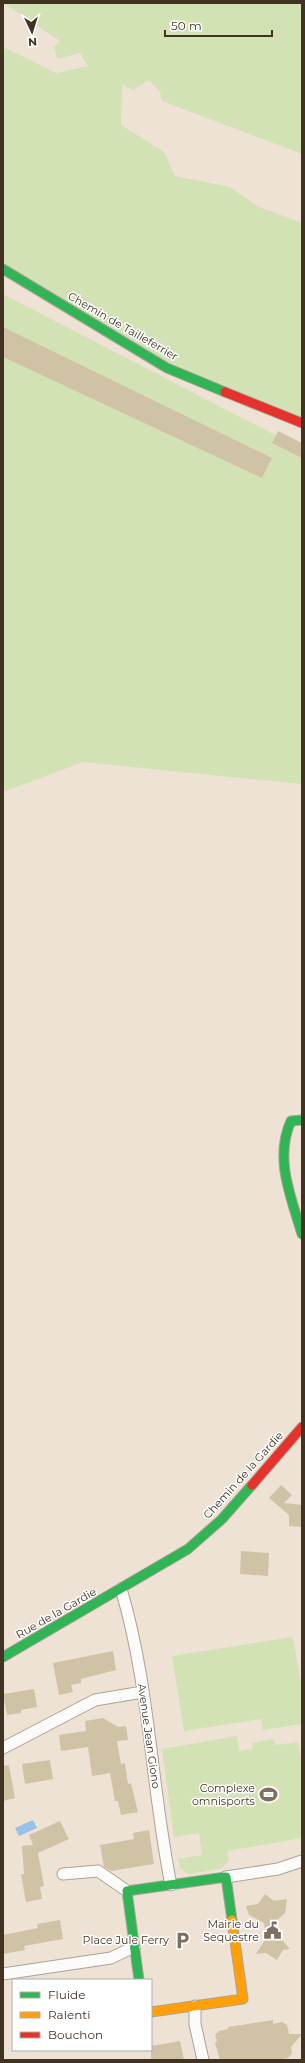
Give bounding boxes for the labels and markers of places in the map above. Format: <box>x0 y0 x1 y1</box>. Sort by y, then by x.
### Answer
place label: Complexe omnisports <box>192 1781 256 1808</box>
sports icon: Complexe omnisports <box>258 1784 278 1804</box>
place label: Mairie du Sequestre <box>203 1917 259 1944</box>
public building icon: Mairie du Sequestre <box>262 1920 282 1940</box>
parking icon: Place Jule Ferry <box>172 1930 192 1950</box>
place label: Place Jule Ferry <box>83 1933 169 1947</box>

